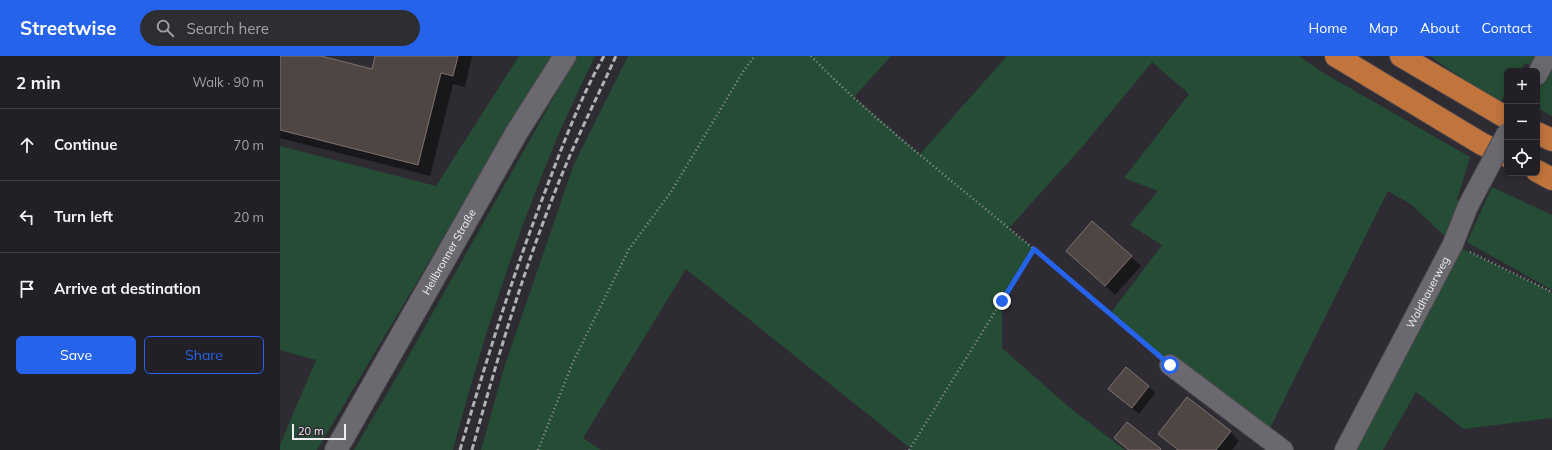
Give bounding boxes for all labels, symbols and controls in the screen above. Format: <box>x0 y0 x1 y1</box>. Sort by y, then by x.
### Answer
search box <box>140 10 420 46</box>
text: Streetwise <box>20 16 116 40</box>
icon: search <box>154 17 176 39</box>
text: Search here <box>186 19 269 38</box>
text: Home <box>1308 19 1347 37</box>
text: Map <box>1369 19 1398 37</box>
text: About <box>1420 19 1460 37</box>
text: Contact <box>1482 19 1532 37</box>
map controls <box>1504 68 1540 176</box>
button: + <box>1504 68 1540 104</box>
text: 2 min <box>16 72 61 93</box>
text: Walk · 90 m <box>193 74 264 90</box>
button: − <box>1504 104 1540 140</box>
icon: ahead <box>16 134 38 156</box>
text: Continue <box>54 135 117 154</box>
text: 70 m <box>234 137 264 153</box>
button: locate <box>1504 140 1540 176</box>
icon: left <box>16 206 38 228</box>
street label: Heilbronner Straße <box>419 206 479 297</box>
text: Turn left <box>54 207 113 226</box>
text: 20 m <box>234 209 264 225</box>
street label: Waldhauerweg <box>1403 254 1452 331</box>
icon: arrive <box>16 278 38 300</box>
text: Arrive at destination <box>54 279 201 298</box>
route end <box>993 292 1011 310</box>
button: Save <box>16 336 136 374</box>
button: Share <box>144 336 264 374</box>
route start <box>1161 356 1179 374</box>
scale bar <box>292 422 346 441</box>
text: 20 m <box>298 424 324 438</box>

